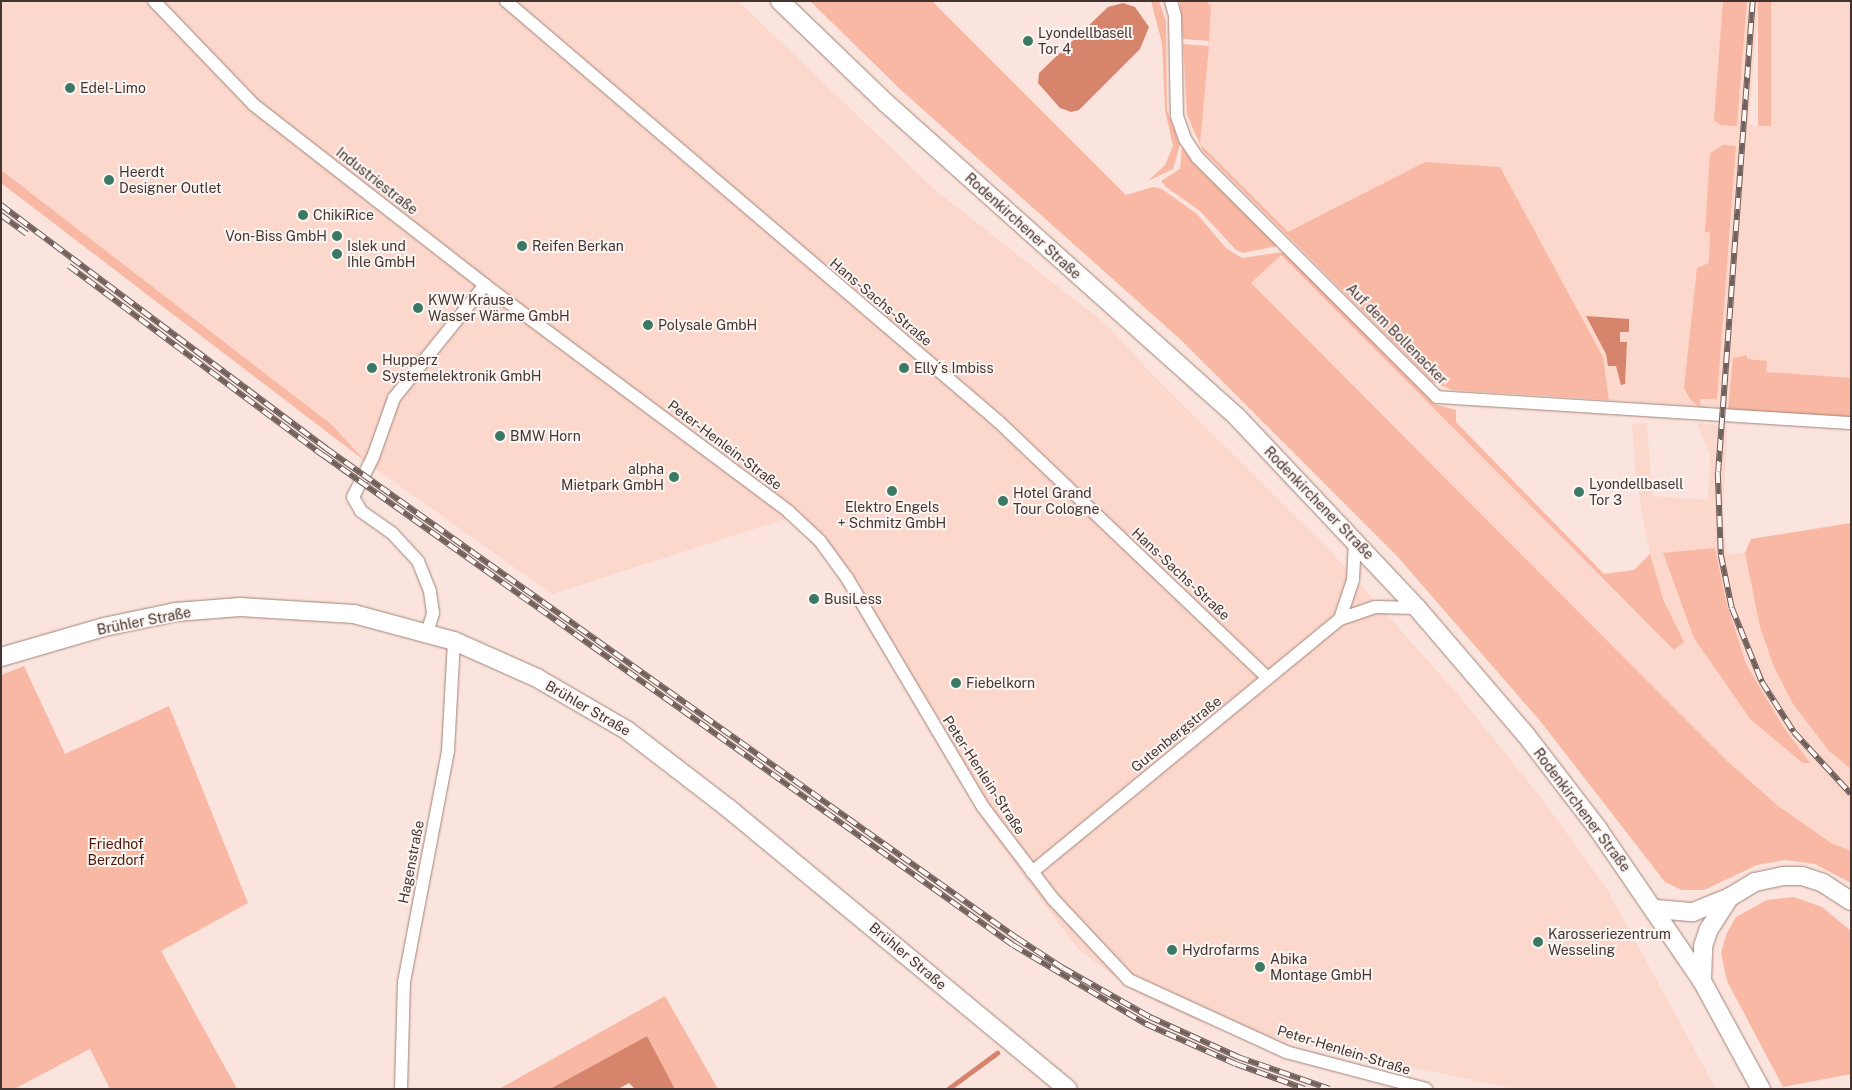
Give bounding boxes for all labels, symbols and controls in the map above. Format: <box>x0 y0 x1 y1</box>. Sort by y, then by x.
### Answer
place label: Lyondellbasell Tor 4 <box>1038 25 1133 58</box>
marker: Lyondellbasell Tor 4 <box>1022 35 1034 47</box>
place label: Edel-Limo <box>80 80 146 96</box>
marker: Edel-Limo <box>64 82 76 94</box>
street label: Industriestraße <box>333 144 421 218</box>
place label: Heerdt Designer Outlet <box>119 164 222 196</box>
street label: Rodenkirchener Straße <box>961 169 1085 283</box>
marker: Heerdt Designer Outlet <box>103 174 115 186</box>
place label: ChikiRice <box>313 207 374 223</box>
marker: ChikiRice <box>297 209 309 221</box>
place label: Von-Biss GmbH <box>225 228 327 244</box>
marker: Von-Biss GmbH <box>331 230 343 242</box>
place label: Islek und Ihle GmbH <box>347 238 416 270</box>
place label: Reifen Berkan <box>532 238 624 254</box>
marker: Reifen Berkan <box>516 240 528 252</box>
marker: Islek und Ihle GmbH <box>331 248 343 260</box>
street label: Hans-Sachs-Straße <box>827 254 935 350</box>
street label: Auf dem Bollenacker <box>1343 280 1451 388</box>
place label: KWW Krause Wasser Wärme GmbH <box>428 292 570 324</box>
marker: KWW Krause Wasser Wärme GmbH <box>412 302 424 314</box>
place label: Polysale GmbH <box>658 317 757 333</box>
marker: Polysale GmbH <box>642 319 654 331</box>
place label: Hupperz Systemelektronik GmbH <box>382 352 541 384</box>
place label: Elly´s Imbiss <box>914 360 994 376</box>
marker: Hupperz Systemelektronik GmbH <box>366 362 378 374</box>
marker: Elly´s Imbiss <box>898 362 910 374</box>
street label: Peter-Henlein-Straße <box>665 397 785 493</box>
place label: BMW Horn <box>510 428 581 444</box>
marker: BMW Horn <box>494 430 506 442</box>
street label: Rodenkirchener Straße <box>1261 443 1377 563</box>
place label: alpha Mietpark GmbH <box>561 461 664 494</box>
marker: alpha Mietpark GmbH <box>668 471 680 483</box>
place label: Lyondellbasell Tor 3 <box>1589 476 1684 508</box>
marker: Elektro Engels + Schmitz GmbH <box>886 485 898 497</box>
place label: Hotel Grand Tour Cologne <box>1013 485 1099 518</box>
marker: Lyondellbasell Tor 3 <box>1573 486 1585 498</box>
marker: Hotel Grand Tour Cologne <box>997 495 1009 507</box>
place label: Elektro Engels + Schmitz GmbH <box>838 499 946 532</box>
street label: Hans-Sachs-Straße <box>1129 524 1233 624</box>
place label: BusiLess <box>824 591 882 607</box>
marker: BusiLess <box>808 593 820 605</box>
street label: Brühler Straße <box>96 604 192 638</box>
place label: Fiebelkorn <box>966 675 1035 691</box>
street label: Brühler Straße <box>542 677 634 739</box>
marker: Fiebelkorn <box>950 677 962 689</box>
street label: Gutenbergstraße <box>1128 692 1224 776</box>
street label: Peter-Henlein-Straße <box>939 712 1029 838</box>
street label: Rodenkirchener Straße <box>1530 745 1634 875</box>
street label: Hagenstraße <box>395 819 427 905</box>
park label: Friedhof Berzdorf <box>87 836 145 869</box>
street label: Brühler Straße <box>866 919 950 993</box>
place label: Karosseriezentrum Wesseling <box>1548 926 1671 959</box>
marker: Karosseriezentrum Wesseling <box>1532 936 1544 948</box>
place label: Hydrofarms <box>1182 942 1259 958</box>
marker: Hydrofarms <box>1166 944 1178 956</box>
place label: Abika Montage GmbH <box>1270 951 1372 984</box>
marker: Abika Montage GmbH <box>1254 961 1266 973</box>
street label: Peter-Henlein-Straße <box>1275 1022 1413 1078</box>

